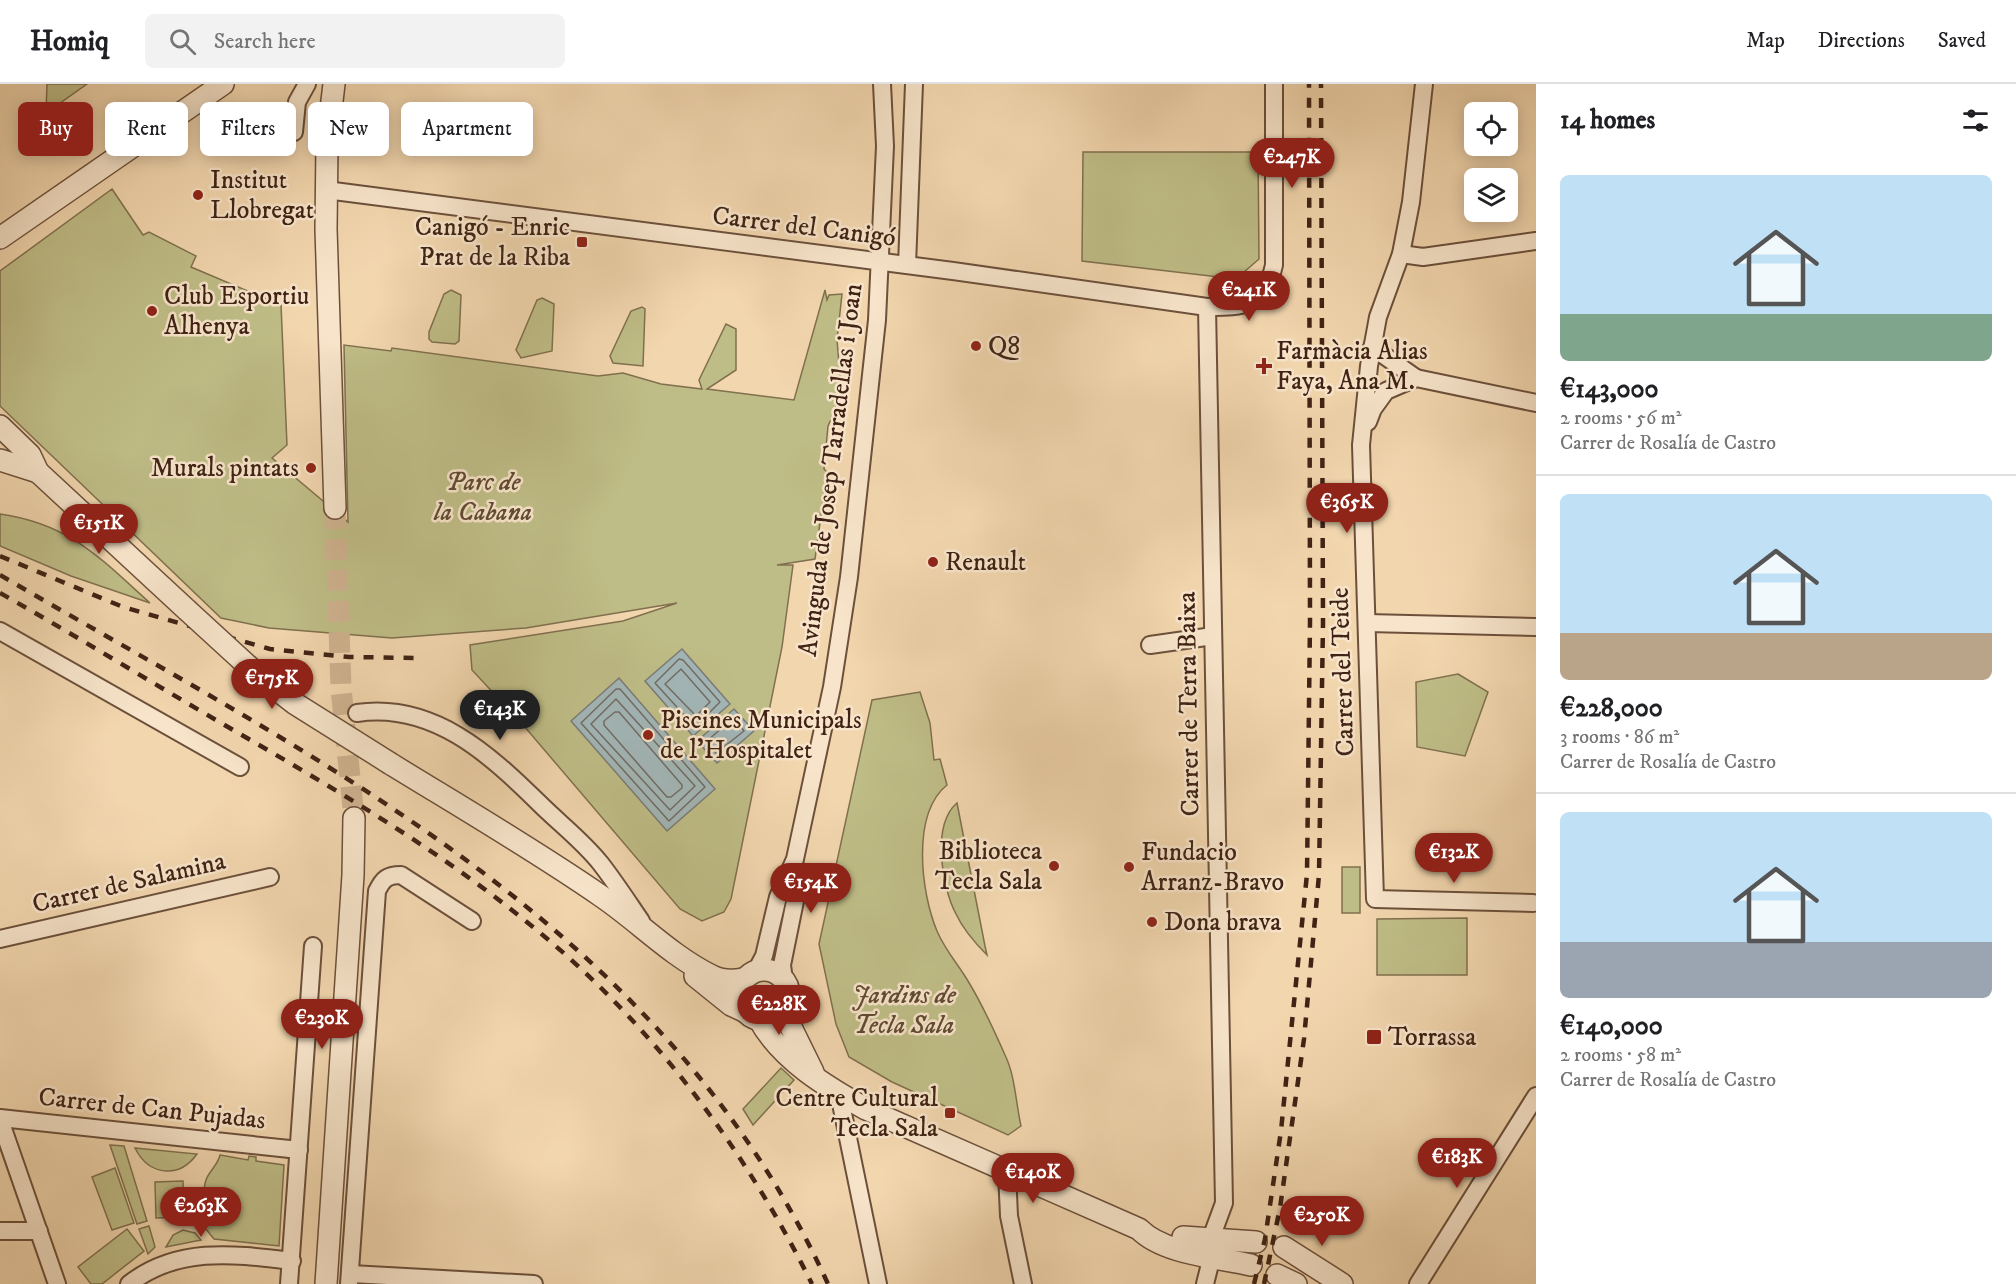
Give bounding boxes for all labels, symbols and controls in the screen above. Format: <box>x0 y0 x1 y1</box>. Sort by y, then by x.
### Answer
search box <box>145 14 565 68</box>
text: Homiq <box>30 24 109 59</box>
icon: search <box>166 25 199 58</box>
text: Search here <box>214 28 316 55</box>
text: Map <box>1746 28 1785 54</box>
text: Directions <box>1818 28 1905 54</box>
text: Saved <box>1938 28 1986 54</box>
chip: Buy <box>18 102 93 156</box>
chip: Rent <box>105 102 188 156</box>
chip: Filters <box>200 102 296 156</box>
chip: New <box>308 102 389 156</box>
chip: Apartment <box>401 102 533 156</box>
map controls <box>1464 102 1518 222</box>
button: locate <box>1464 102 1518 156</box>
text: 14 homes <box>1560 104 1655 137</box>
icon: filters <box>1959 104 1992 137</box>
pin: €247K <box>1250 138 1334 189</box>
text: €247K <box>1264 145 1321 170</box>
place label: Institut Llobregat <box>210 164 314 227</box>
button: layers <box>1464 168 1518 222</box>
marker: Institut Llobregat <box>191 188 205 202</box>
street label: Carrer del Canigó <box>710 199 898 255</box>
place label: Canigó - Enric Prat de la Riba <box>415 211 570 274</box>
icon: home <box>1722 214 1830 322</box>
marker: Canigó - Enric Prat de la Riba <box>575 235 589 249</box>
pin: €241K <box>1207 271 1291 322</box>
text: €241K <box>1222 278 1276 303</box>
place label: Club Esportiu Alhenya <box>164 280 309 343</box>
street label: Avinguda de Josep Tarradellas i Joan <box>792 281 870 658</box>
marker: Club Esportiu Alhenya <box>145 304 159 318</box>
place label: Q8 <box>988 330 1020 363</box>
place label: Farmàcia Alias Faya, Ana M. <box>1276 335 1428 398</box>
marker: Q8 <box>969 339 983 353</box>
marker: Farmàcia Alias Faya, Ana M. <box>1257 359 1271 373</box>
text: €143,000 <box>1560 373 1658 406</box>
text: 2 rooms · 56 m² <box>1560 406 1682 431</box>
text: Carrer de Rosalía de Castro <box>1560 431 1776 456</box>
place label: Murals pintats <box>151 452 299 485</box>
marker: Murals pintats <box>304 461 318 475</box>
park label: Parc de la Cabana <box>433 466 532 529</box>
pin: €365K <box>1305 483 1389 534</box>
text: €365K <box>1320 490 1374 515</box>
pin: €151K <box>57 504 141 555</box>
text: €151K <box>74 511 124 536</box>
icon: home <box>1722 533 1830 641</box>
place label: Renault <box>945 546 1026 579</box>
marker: Renault <box>926 555 940 569</box>
street label: Carrer del Teide <box>1324 587 1362 757</box>
street label: Carrer de Terra Baixa <box>1171 591 1207 817</box>
pin: €175K <box>230 659 314 710</box>
text: €175K <box>245 666 299 691</box>
pin: €143K <box>458 690 542 741</box>
text: €228,000 <box>1560 692 1663 725</box>
text: €143K <box>474 697 526 722</box>
place label: Piscines Municipals de l'Hospitalet <box>660 704 862 767</box>
text: 3 rooms · 86 m² <box>1560 725 1679 750</box>
marker: Piscines Municipals de l'Hospitalet <box>641 728 655 742</box>
text: Carrer de Rosalía de Castro <box>1560 750 1776 775</box>
pin: €132K <box>1412 833 1496 884</box>
place label: Biblioteca Tecla Sala <box>935 835 1042 898</box>
place label: Fundacio Arranz-Bravo <box>1141 836 1284 899</box>
text: €132K <box>1429 840 1479 865</box>
street label: Carrer de Salamina <box>29 845 229 921</box>
icon: home <box>1722 851 1830 959</box>
marker: Biblioteca Tecla Sala <box>1047 859 1061 873</box>
marker: Fundacio Arranz-Bravo <box>1122 860 1136 874</box>
pin: €154K <box>769 863 853 914</box>
text: €154K <box>784 870 838 895</box>
place label: Dona brava <box>1164 906 1281 939</box>
marker: Dona brava <box>1145 915 1159 929</box>
park label: Jardins de Tecla Sala <box>852 979 957 1042</box>
pin: €228K <box>737 985 821 1036</box>
text: €228K <box>751 992 807 1017</box>
pin: €230K <box>280 999 364 1050</box>
text: €230K <box>295 1006 349 1031</box>
text: €140,000 <box>1560 1010 1663 1043</box>
place label: Torrassa <box>1388 1021 1476 1054</box>
marker: Torrassa <box>1365 1028 1383 1046</box>
text: 2 rooms · 58 m² <box>1560 1043 1681 1068</box>
text: Carrer de Rosalía de Castro <box>1560 1068 1776 1093</box>
street label: Carrer de Can Pujadas <box>37 1081 267 1137</box>
place label: Centre Cultural Tecla Sala <box>775 1082 938 1145</box>
marker: Centre Cultural Tecla Sala <box>943 1106 957 1120</box>
pin: €183K <box>1415 1138 1499 1189</box>
text: €183K <box>1432 1145 1482 1170</box>
pin: €140K <box>991 1153 1075 1204</box>
text: €140K <box>1005 1160 1061 1185</box>
pin: €263K <box>159 1187 243 1238</box>
text: €263K <box>174 1194 228 1219</box>
pin: €250K <box>1280 1196 1364 1247</box>
text: €250K <box>1294 1203 1350 1228</box>

